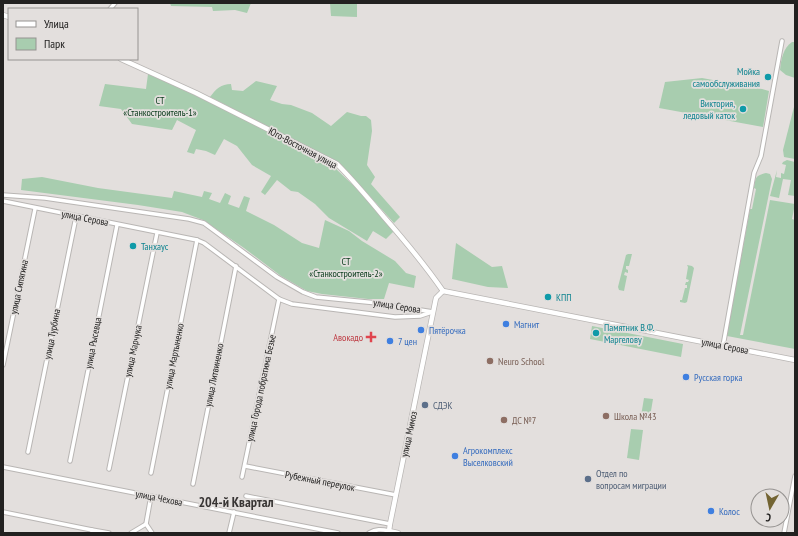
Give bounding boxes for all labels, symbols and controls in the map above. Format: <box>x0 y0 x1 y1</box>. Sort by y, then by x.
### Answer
legend <box>8 8 138 60</box>
text: Улица <box>44 16 69 31</box>
text: Парк <box>44 36 65 51</box>
place label: Мойка самообслуживания <box>693 65 760 90</box>
marker: Мойка самообслуживания <box>763 72 773 82</box>
park label: СТ «Станкостроитель-1» <box>123 94 197 119</box>
place label: Виктория, ледовый каток <box>682 97 735 122</box>
marker: Виктория, ледовый каток <box>738 104 748 114</box>
street label: Юго-Восточная улица <box>266 124 340 172</box>
street label: улица Серова <box>60 207 110 229</box>
place label: Танхаус <box>141 240 169 253</box>
marker: Танхаус <box>128 241 138 251</box>
park label: СТ «Станкостроитель-2» <box>309 255 383 280</box>
street label: улица Сипягина <box>7 259 31 315</box>
place label: КПП <box>556 291 571 304</box>
marker: КПП <box>543 292 553 302</box>
street label: улица Серова <box>372 296 422 316</box>
street label: улица Турбина <box>41 308 63 360</box>
street label: улица Рысевца <box>82 316 104 370</box>
place label: Магнит <box>514 318 540 331</box>
marker: Магнит <box>501 319 511 329</box>
place label: Памятник В.Ф. Маргелову <box>604 321 655 346</box>
street label: улица Мартыненко <box>161 322 187 390</box>
street label: улица Марчука <box>121 324 145 378</box>
place label: Пятёрочка <box>429 324 466 337</box>
marker: Пятёрочка <box>416 325 426 335</box>
marker: Памятник В.Ф. Маргелову <box>591 328 601 338</box>
place label: Авокадо <box>333 331 363 344</box>
marker: Авокадо <box>366 332 376 342</box>
street label: улица Города побратима Безье <box>243 333 279 443</box>
place label: 7 цен <box>398 335 417 348</box>
street label: улица Серова <box>700 335 750 357</box>
marker: 7 цен <box>385 336 395 346</box>
street label: улица Литвиненко <box>201 342 227 408</box>
place label: Neuro School <box>498 355 545 368</box>
marker: Neuro School <box>485 356 495 366</box>
place label: Русская горка <box>694 371 742 384</box>
marker: Русская горка <box>681 372 691 382</box>
place label: СДЭК <box>433 399 452 412</box>
marker: СДЭК <box>420 400 430 410</box>
street label: улица Мимоз <box>398 409 420 458</box>
place label: Школа №43 <box>614 410 657 423</box>
marker: Школа №43 <box>601 411 611 421</box>
place label: ДС №7 <box>512 414 536 427</box>
marker: ДС №7 <box>499 415 509 425</box>
place label: Агрокомплекс Выселковский <box>463 444 513 469</box>
marker: Агрокомплекс Выселковский <box>450 451 460 461</box>
place label: Отдел по вопросам миграции <box>596 467 666 492</box>
street label: Рубежный переулок <box>284 468 356 494</box>
marker: Отдел по вопросам миграции <box>583 474 593 484</box>
street label: улица Чехова <box>134 487 184 509</box>
north arrow <box>750 488 790 528</box>
district label: 204-й Квартал <box>198 493 274 511</box>
place label: Колос <box>719 505 740 518</box>
marker: Колос <box>706 506 716 516</box>
text: С <box>765 511 772 525</box>

